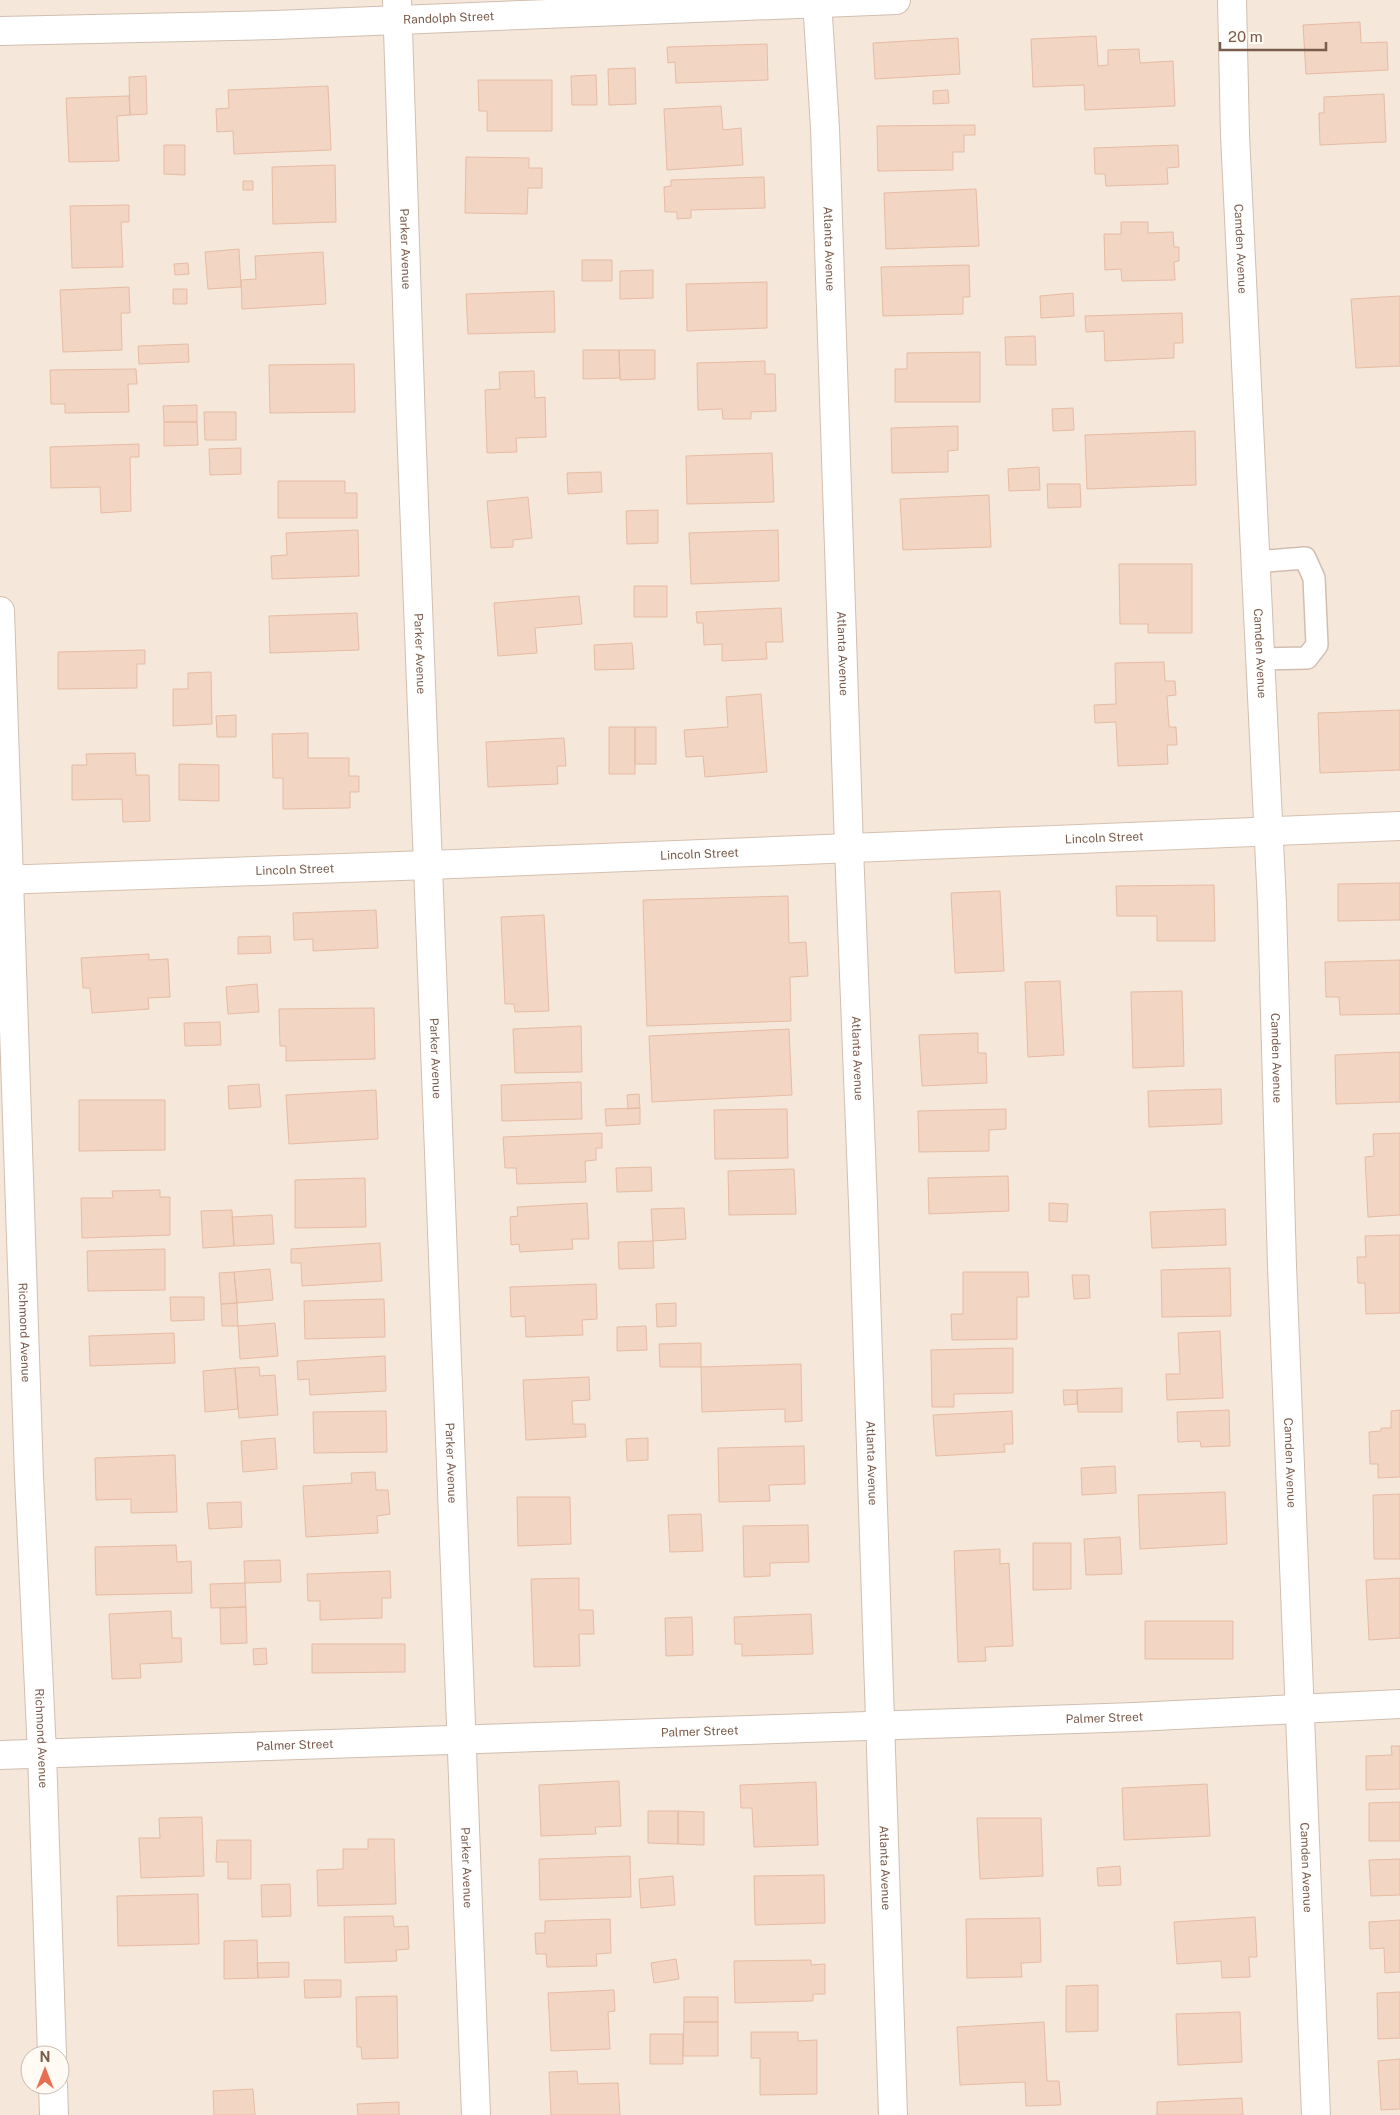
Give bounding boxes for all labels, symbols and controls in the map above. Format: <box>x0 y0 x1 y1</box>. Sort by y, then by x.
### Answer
street label: Randolph Street <box>403 9 495 27</box>
scale bar <box>1220 20 1326 52</box>
text: 20 m <box>1228 28 1263 45</box>
street label: Camden Avenue <box>1231 203 1250 294</box>
street label: Atlanta Avenue <box>821 206 837 292</box>
street label: Parker Avenue <box>397 208 414 290</box>
street label: Camden Avenue <box>1251 608 1269 699</box>
street label: Atlanta Avenue <box>834 611 851 696</box>
street label: Parker Avenue <box>411 613 428 695</box>
street label: Lincoln Street <box>1065 829 1144 846</box>
street label: Lincoln Street <box>660 846 739 863</box>
street label: Lincoln Street <box>255 861 335 878</box>
street label: Camden Avenue <box>1268 1013 1285 1104</box>
street label: Atlanta Avenue <box>849 1015 866 1101</box>
street label: Parker Avenue <box>427 1018 444 1099</box>
street label: Richmond Avenue <box>16 1282 33 1383</box>
street label: Camden Avenue <box>1281 1417 1299 1508</box>
street label: Atlanta Avenue <box>863 1420 880 1506</box>
street label: Parker Avenue <box>442 1422 459 1504</box>
street label: Richmond Avenue <box>32 1688 50 1789</box>
street label: Palmer Street <box>1065 1710 1144 1726</box>
street label: Palmer Street <box>661 1723 739 1740</box>
street label: Palmer Street <box>256 1737 334 1753</box>
street label: Camden Avenue <box>1297 1822 1315 1913</box>
street label: Atlanta Avenue <box>876 1825 893 1911</box>
street label: Parker Avenue <box>458 1827 475 1909</box>
north arrow <box>20 2045 70 2095</box>
text: N <box>40 2049 50 2065</box>

